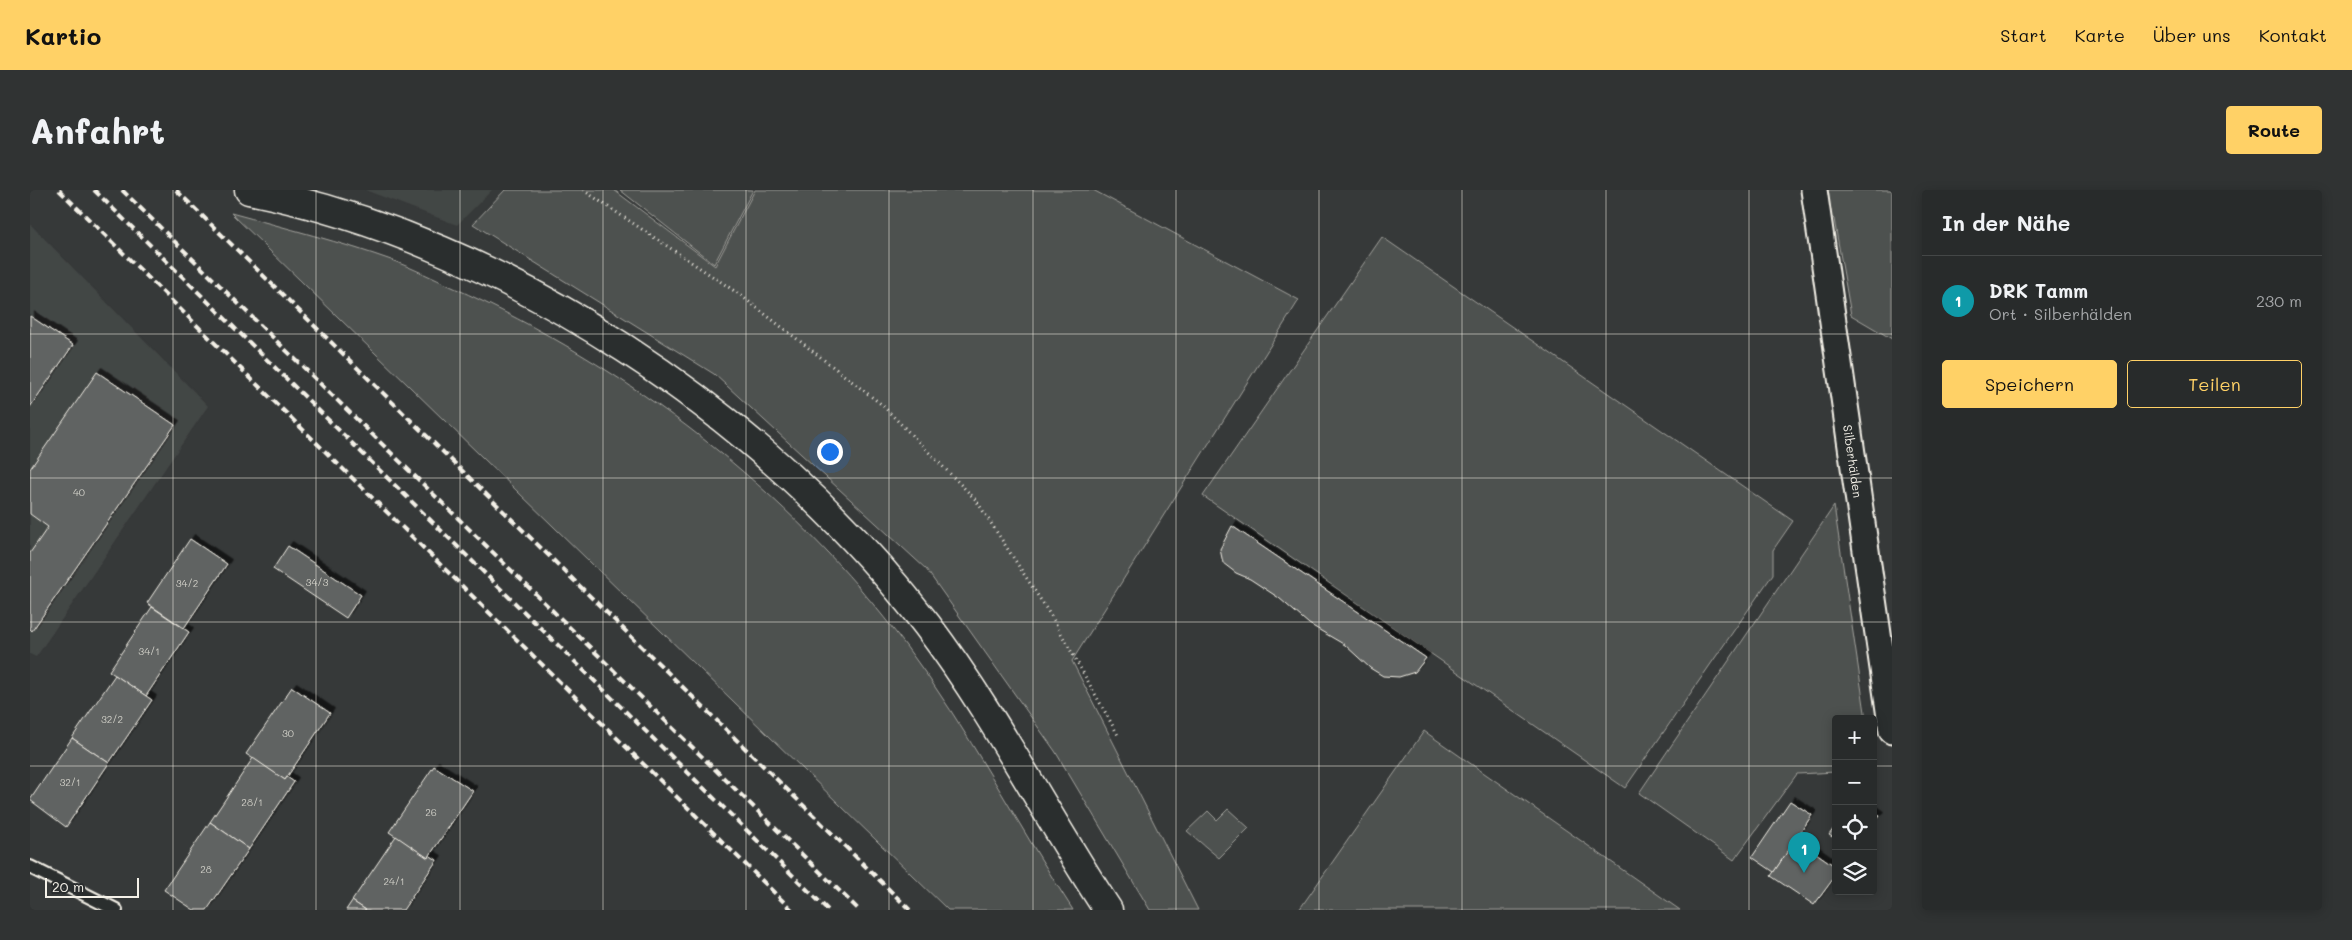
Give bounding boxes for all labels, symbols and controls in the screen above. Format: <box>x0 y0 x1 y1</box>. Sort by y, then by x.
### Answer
text: Kartio <box>25 20 101 51</box>
text: Start <box>2000 23 2047 47</box>
text: Karte <box>2075 23 2125 47</box>
text: Über uns <box>2153 23 2231 47</box>
text: Kontakt <box>2259 23 2327 47</box>
button: Route <box>2226 106 2322 154</box>
text: Anfahrt <box>30 107 165 153</box>
text: In der Nähe <box>1942 209 2070 236</box>
text: DRK Tamm <box>1989 278 2088 303</box>
text: 1 <box>1954 290 1962 311</box>
text: 230 m <box>2256 290 2302 311</box>
text: Ort · Silberhälden <box>1989 303 2132 324</box>
button: Speichern <box>1942 360 2117 408</box>
button: Teilen <box>2127 360 2302 408</box>
street label: Silberhälden <box>1840 424 1866 499</box>
your location <box>817 439 843 465</box>
house number: 40 <box>73 485 85 499</box>
house number: 34/3 <box>306 575 329 589</box>
house number: 34/2 <box>176 576 198 590</box>
house number: 34/1 <box>138 644 160 658</box>
house number: 32/2 <box>101 712 123 726</box>
map controls <box>1832 715 1877 895</box>
button: + <box>1832 715 1877 760</box>
house number: 30 <box>282 726 294 740</box>
button: − <box>1832 760 1877 805</box>
house number: 32/1 <box>59 775 81 789</box>
house number: 28/1 <box>241 795 263 809</box>
house number: 26 <box>425 805 437 819</box>
button: locate <box>1832 805 1877 850</box>
pin: 1 <box>1788 832 1820 873</box>
button: layers <box>1832 850 1877 895</box>
house number: 28 <box>200 862 212 876</box>
house number: 24/1 <box>383 874 405 888</box>
scale bar <box>45 875 139 898</box>
text: 20 m <box>52 877 84 896</box>

